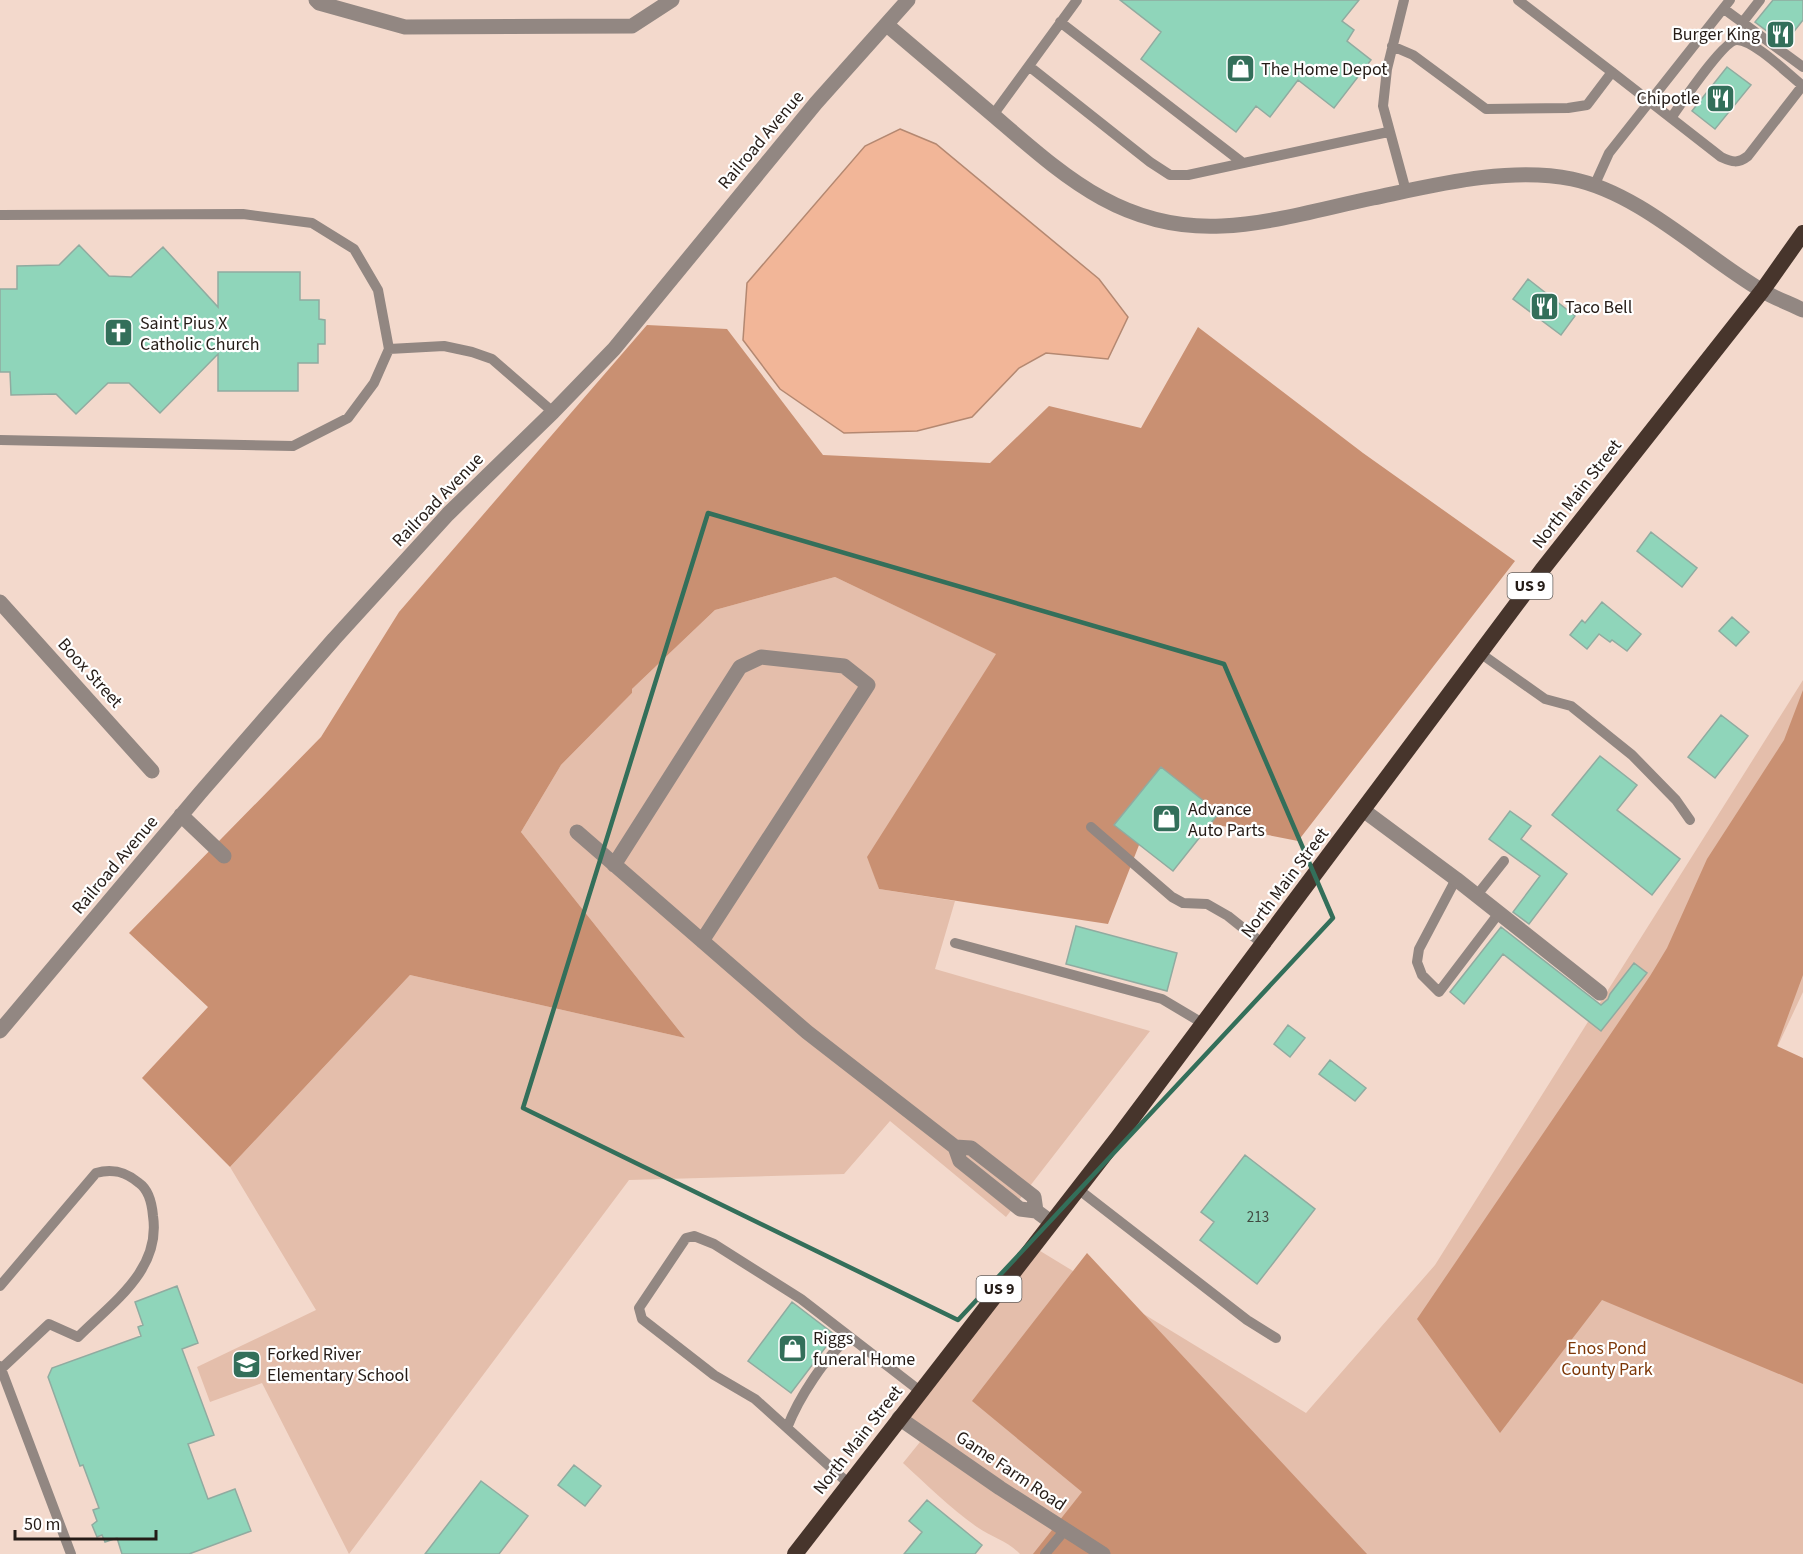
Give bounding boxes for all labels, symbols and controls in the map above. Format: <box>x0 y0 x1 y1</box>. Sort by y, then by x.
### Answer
restaurant icon: Burger King <box>1765 18 1797 50</box>
place label: Burger King <box>1672 22 1760 47</box>
shop icon: The Home Depot <box>1224 53 1256 85</box>
place label: The Home Depot <box>1261 57 1387 82</box>
restaurant icon: Chipotle <box>1705 82 1737 114</box>
street label: Railroad Avenue <box>712 85 810 195</box>
place label: Chipotle <box>1636 86 1700 111</box>
restaurant icon: Taco Bell <box>1528 291 1560 323</box>
place label: Taco Bell <box>1565 295 1632 320</box>
place label: Saint Pius X Catholic Church <box>140 311 260 357</box>
church icon: Saint Pius X Catholic Church <box>103 317 135 349</box>
street label: North Main Street <box>1526 434 1628 554</box>
street label: Railroad Avenue <box>387 447 489 553</box>
road number: US 9 <box>1508 573 1552 599</box>
street label: Boox Street <box>52 632 128 714</box>
place label: Advance Auto Parts <box>1188 797 1265 843</box>
shop icon: Advance Auto Parts <box>1151 803 1183 835</box>
street label: Railroad Avenue <box>66 810 164 920</box>
street label: North Main Street <box>1235 823 1335 943</box>
house number: 213 <box>1247 1207 1269 1228</box>
road number: US 9 <box>976 1276 1022 1302</box>
place label: Riggs funeral Home <box>813 1326 915 1372</box>
shop icon: Riggs funeral Home <box>776 1332 808 1364</box>
park label: Enos Pond County Park <box>1561 1336 1653 1382</box>
place label: Forked River Elementary School <box>267 1342 409 1388</box>
school or university icon: Forked River Elementary School <box>230 1348 262 1380</box>
street label: North Main Street <box>807 1380 909 1500</box>
street label: Game Farm Road <box>951 1425 1071 1517</box>
scale bar <box>15 1503 156 1541</box>
text: 50 m <box>24 1512 60 1537</box>

